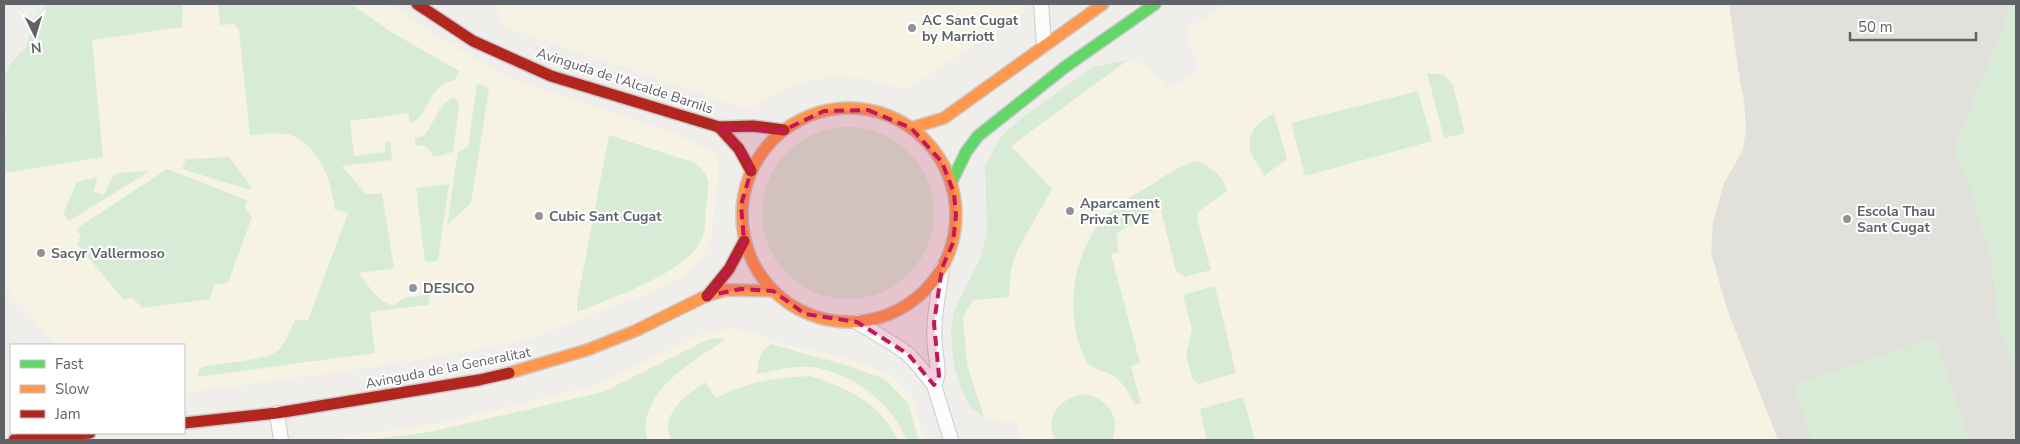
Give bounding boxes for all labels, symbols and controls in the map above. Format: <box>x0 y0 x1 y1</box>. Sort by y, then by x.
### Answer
north arrow <box>10 10 60 60</box>
scale bar <box>1850 10 1976 42</box>
place label: AC Sant Cugat by Marriott <box>922 11 1019 46</box>
text: 50 m <box>1858 17 1893 37</box>
marker: AC Sant Cugat by Marriott <box>906 22 918 34</box>
text: N <box>30 38 42 57</box>
street label: Avinguda de l'Alcalde Barnils <box>534 43 716 119</box>
place label: Aparcament Privat TVE <box>1080 194 1160 229</box>
place label: Escola Thau Sant Cugat <box>1857 202 1935 237</box>
marker: Aparcament Privat TVE <box>1064 205 1076 217</box>
place label: Cubic Sant Cugat <box>549 207 662 226</box>
marker: Cubic Sant Cugat <box>533 210 545 222</box>
marker: Escola Thau Sant Cugat <box>1841 213 1853 225</box>
place label: Sacyr Vallermoso <box>51 244 165 263</box>
marker: Sacyr Vallermoso <box>35 247 47 259</box>
place label: DESICO <box>423 279 475 298</box>
marker: DESICO <box>407 282 419 294</box>
street label: Avinguda de la Generalitat <box>364 343 532 393</box>
legend <box>10 344 185 434</box>
text: Fast <box>55 354 84 374</box>
text: Slow <box>55 379 90 399</box>
text: Jam <box>54 404 81 424</box>

